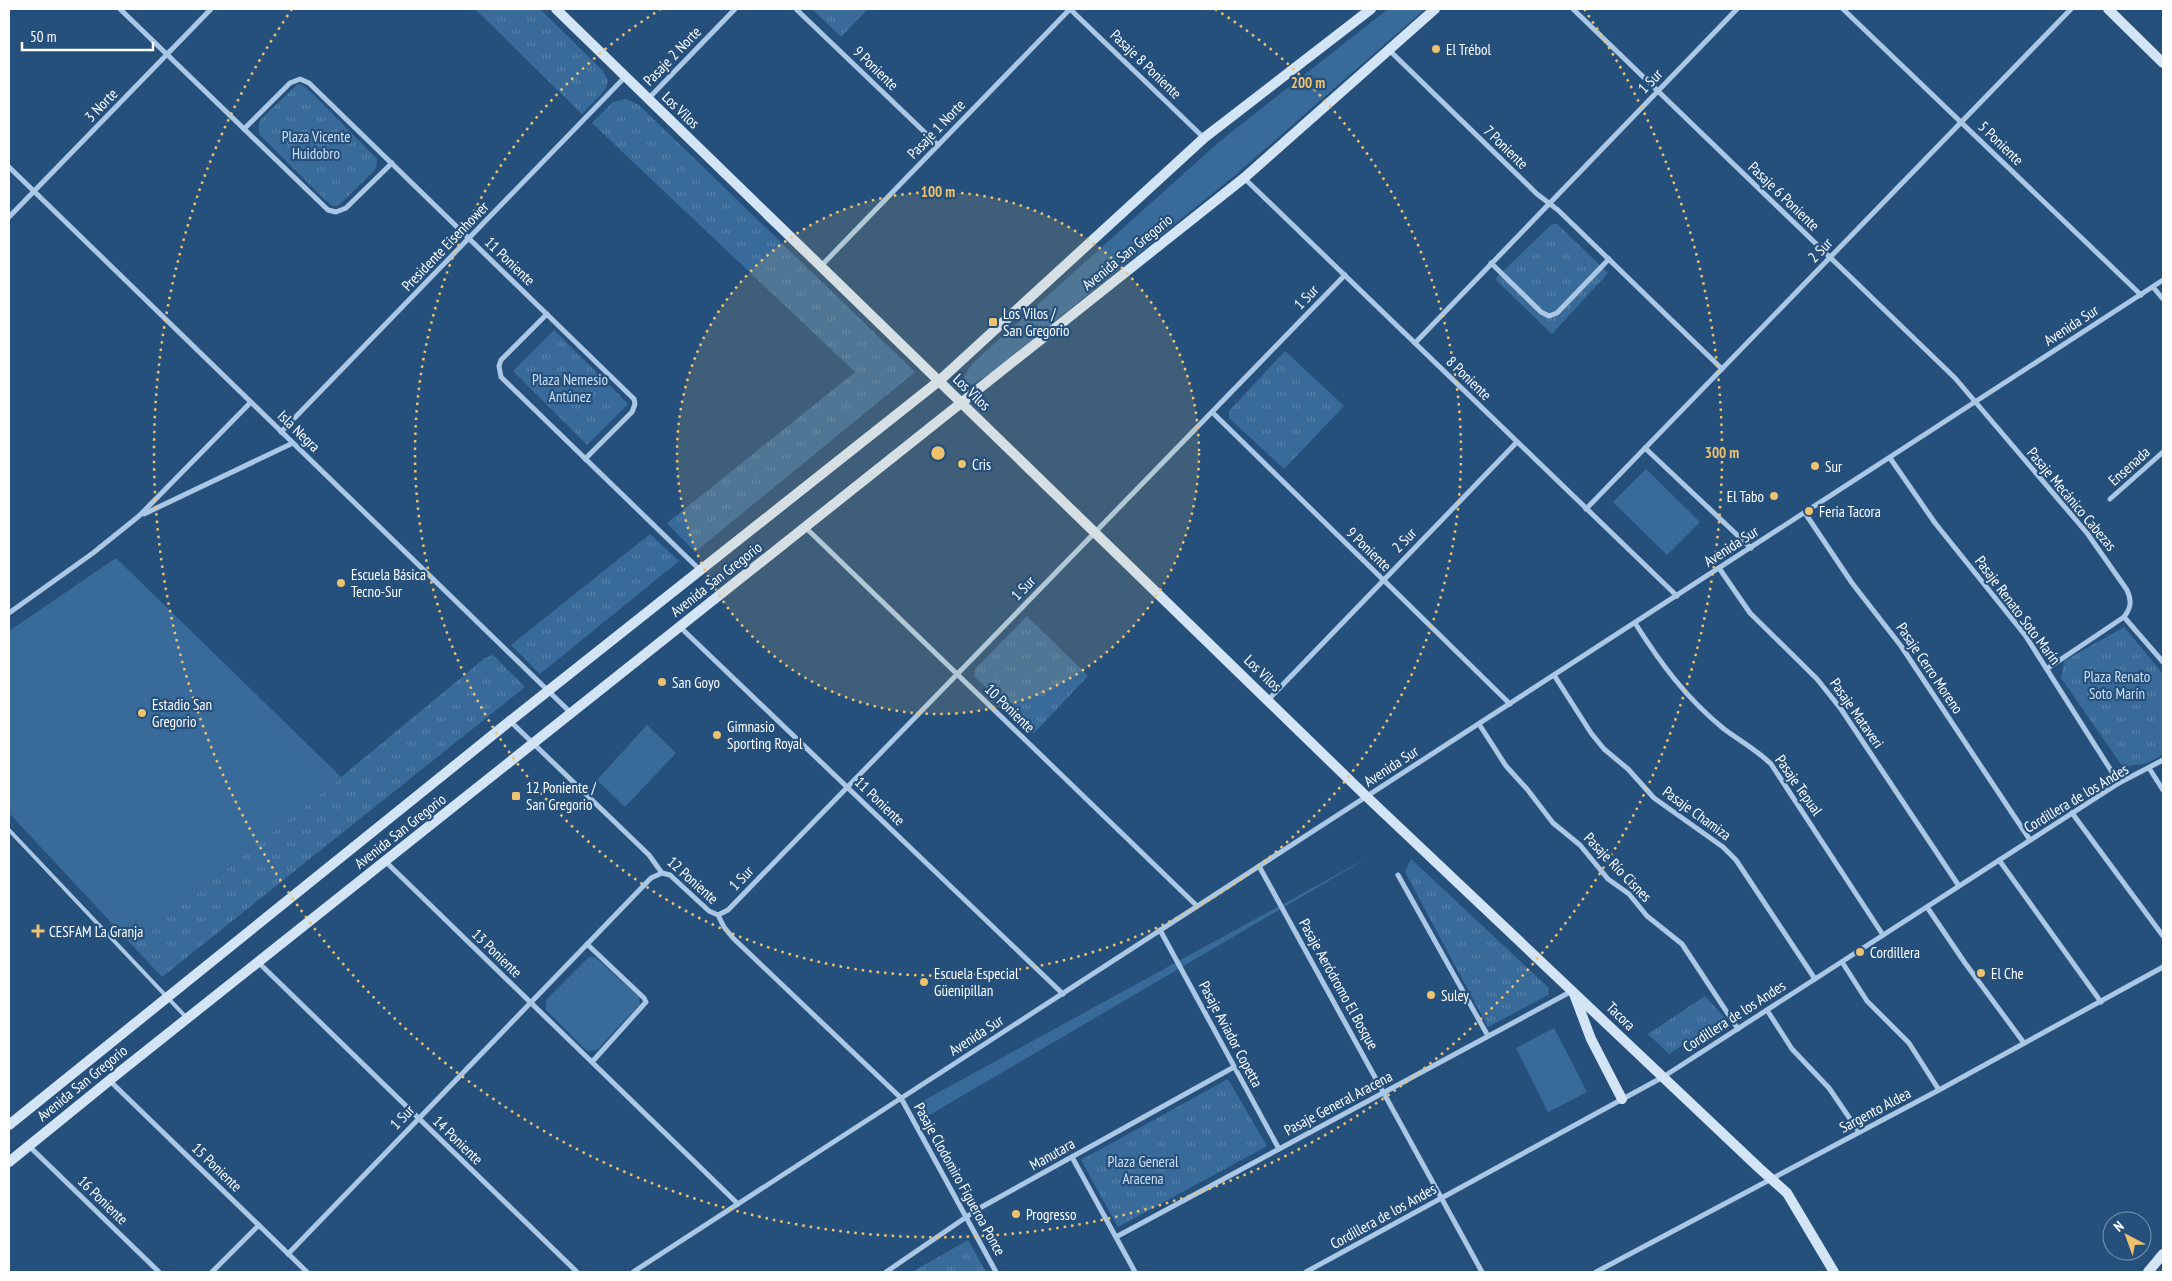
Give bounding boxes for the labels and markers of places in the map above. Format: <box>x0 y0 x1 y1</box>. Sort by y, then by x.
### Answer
place label: El Trébol <box>1446 40 1491 59</box>
marker: El Trébol <box>1430 43 1442 55</box>
place label: Los Vilos / San Gregorio <box>1003 304 1070 340</box>
marker: Los Vilos / San Gregorio <box>987 316 999 328</box>
centre of rings <box>929 444 947 462</box>
place label: Cris <box>972 455 991 474</box>
place label: Sur <box>1825 457 1843 476</box>
marker: Cris <box>956 458 968 470</box>
marker: Sur <box>1809 460 1821 472</box>
place label: El Tabo <box>1727 487 1764 506</box>
marker: El Tabo <box>1768 490 1780 502</box>
place label: Feria Tacora <box>1819 502 1881 521</box>
marker: Feria Tacora <box>1803 505 1815 517</box>
place label: Escuela Básica Tecno-Sur <box>351 565 426 601</box>
marker: Escuela Básica Tecno-Sur <box>335 577 347 589</box>
place label: San Goyo <box>672 673 720 692</box>
marker: San Goyo <box>656 676 668 688</box>
place label: Estadio San Gregorio <box>152 695 212 731</box>
marker: Estadio San Gregorio <box>136 707 148 719</box>
place label: Gimnasio Sporting Royal <box>727 717 803 753</box>
marker: Gimnasio Sporting Royal <box>711 729 723 741</box>
place label: 12 Poniente / San Gregorio <box>526 778 596 814</box>
marker: 12 Poniente / San Gregorio <box>510 790 522 802</box>
place label: CESFAM La Granja <box>49 922 143 941</box>
marker: CESFAM La Granja <box>31 924 45 938</box>
place label: Cordillera <box>1870 943 1920 962</box>
marker: Cordillera <box>1854 946 1866 958</box>
place label: Escuela Especial Güenipillan <box>934 964 1019 1000</box>
place label: El Che <box>1991 964 2024 983</box>
marker: El Che <box>1975 967 1987 979</box>
marker: Escuela Especial Güenipillan <box>918 976 930 988</box>
place label: Suley <box>1441 986 1469 1005</box>
marker: Suley <box>1425 989 1437 1001</box>
place label: Progresso <box>1026 1205 1076 1224</box>
marker: Progresso <box>1010 1208 1022 1220</box>

